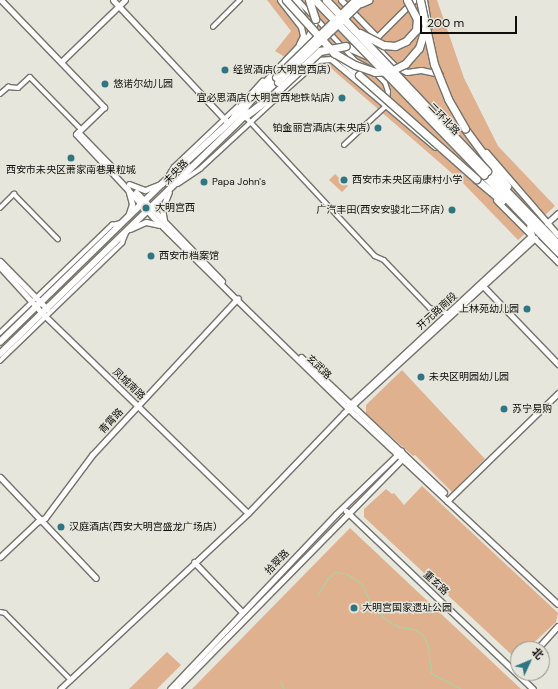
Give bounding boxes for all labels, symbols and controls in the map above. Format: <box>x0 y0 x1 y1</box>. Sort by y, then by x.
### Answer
scale bar <box>422 8 519 34</box>
text: 200 m <box>427 15 464 31</box>
place label: 经贸酒店(大明宫西店) <box>233 64 330 76</box>
marker: 经贸酒店(大明宫西店) <box>220 65 230 75</box>
place label: 悠诺尔幼儿园 <box>113 78 173 90</box>
marker: 悠诺尔幼儿园 <box>100 79 110 89</box>
place label: 宜必思酒店(大明宫西地铁站店) <box>197 92 334 104</box>
marker: 宜必思酒店(大明宫西地铁站店) <box>337 93 347 103</box>
street label: 二环北路 <box>426 100 462 138</box>
place label: 铂金丽宫酒店(未央店) <box>273 122 370 134</box>
marker: 铂金丽宫酒店(未央店) <box>373 123 383 133</box>
marker: 西安市未央区萧家南巷果粒城 <box>66 153 76 163</box>
street label: 未央路 <box>161 157 191 187</box>
place label: 西安市未央区萧家南巷果粒城 <box>6 164 136 176</box>
place label: 西安市未央区南康村小学 <box>352 174 462 186</box>
marker: 西安市未央区南康村小学 <box>339 175 349 185</box>
place label: Papa John's <box>212 176 266 188</box>
marker: Papa John's <box>199 177 209 187</box>
marker: 大明宫西 <box>140 202 152 214</box>
place label: 大明宫西 <box>155 202 195 214</box>
place label: 广汽丰田(西安安骏北二环店) <box>317 204 444 216</box>
marker: 广汽丰田(西安安骏北二环店) <box>447 205 457 215</box>
place label: 西安市档案馆 <box>159 250 219 262</box>
marker: 西安市档案馆 <box>146 251 156 261</box>
street label: 开元路南段 <box>414 290 460 332</box>
place label: 上林苑幼儿园 <box>459 303 519 315</box>
marker: 上林苑幼儿园 <box>522 304 532 314</box>
street label: 玄武路 <box>304 352 334 382</box>
street label: 凤城南路 <box>110 366 148 402</box>
place label: 未央区明园幼儿园 <box>429 371 509 383</box>
marker: 未央区明园幼儿园 <box>416 372 426 382</box>
place label: 苏宁易购 <box>512 403 552 415</box>
marker: 苏宁易购 <box>499 404 509 414</box>
street label: 青霄路 <box>96 406 126 436</box>
place label: 汉庭酒店(西安大明宫盛龙广场店) <box>69 521 216 533</box>
marker: 汉庭酒店(西安大明宫盛龙广场店) <box>56 522 66 532</box>
street label: 拾翠路 <box>262 547 292 577</box>
street label: 重玄路 <box>421 568 451 598</box>
place label: 大明宫国家遗址公园 <box>362 602 452 614</box>
marker: 大明宫国家遗址公园 <box>349 603 359 613</box>
north arrow <box>510 641 550 681</box>
text: 北 <box>529 645 547 662</box>

